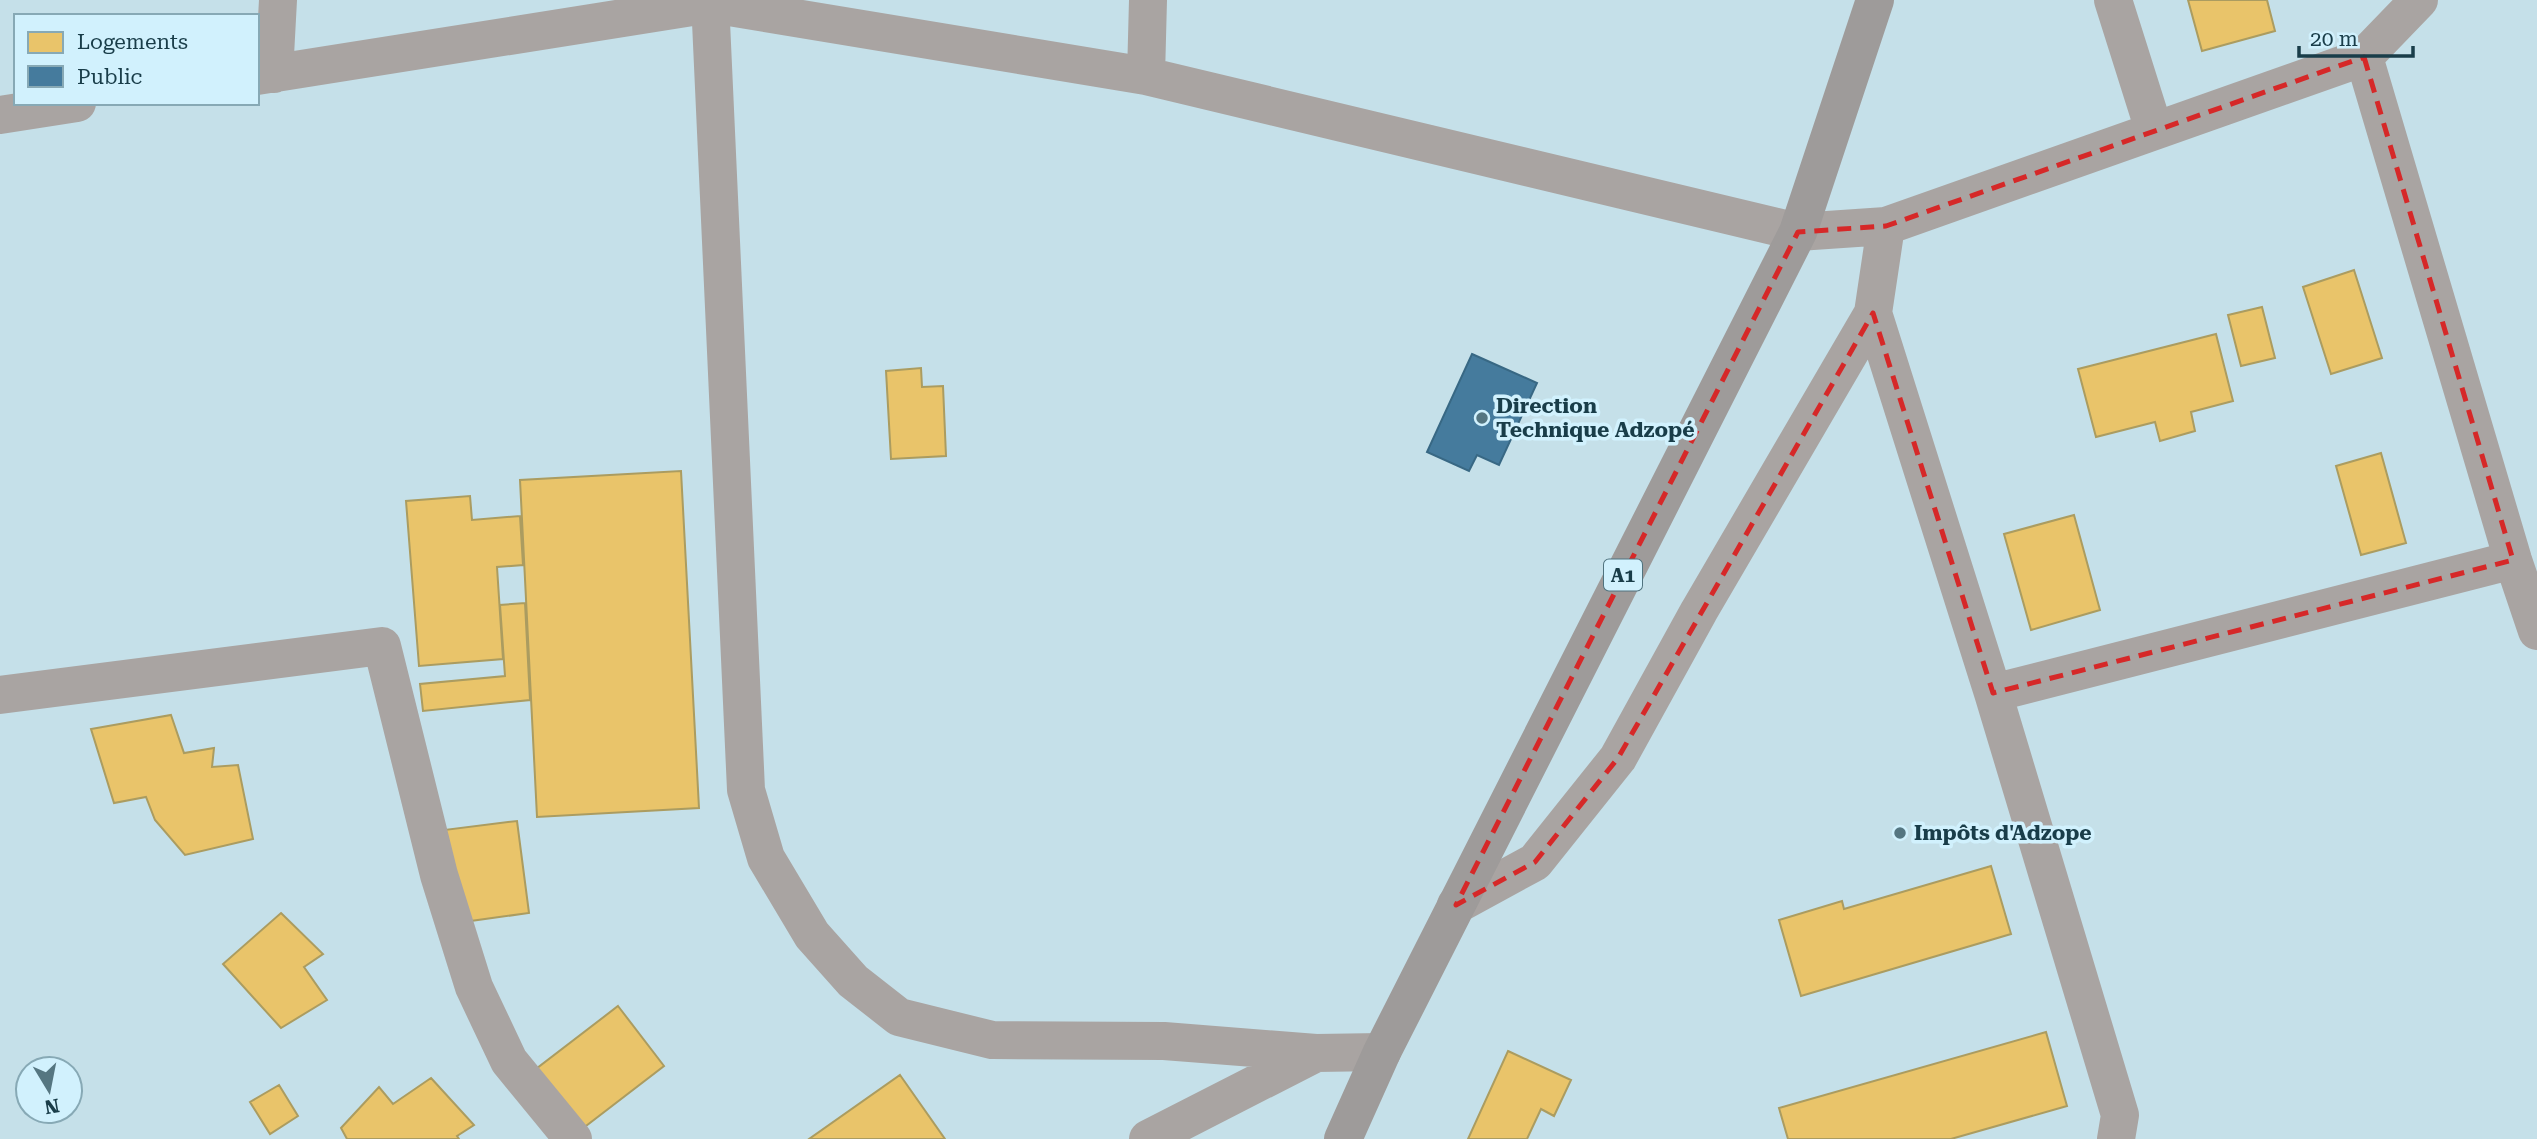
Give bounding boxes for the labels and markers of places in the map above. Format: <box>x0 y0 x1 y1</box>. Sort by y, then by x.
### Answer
place label: Direction Technique Adzopé <box>1496 394 1695 442</box>
marker: Direction Technique Adzopé <box>1474 410 1490 426</box>
place label: Impôts d'Adzope <box>1914 821 2092 845</box>
marker: Impôts d'Adzope <box>1892 825 1908 841</box>

